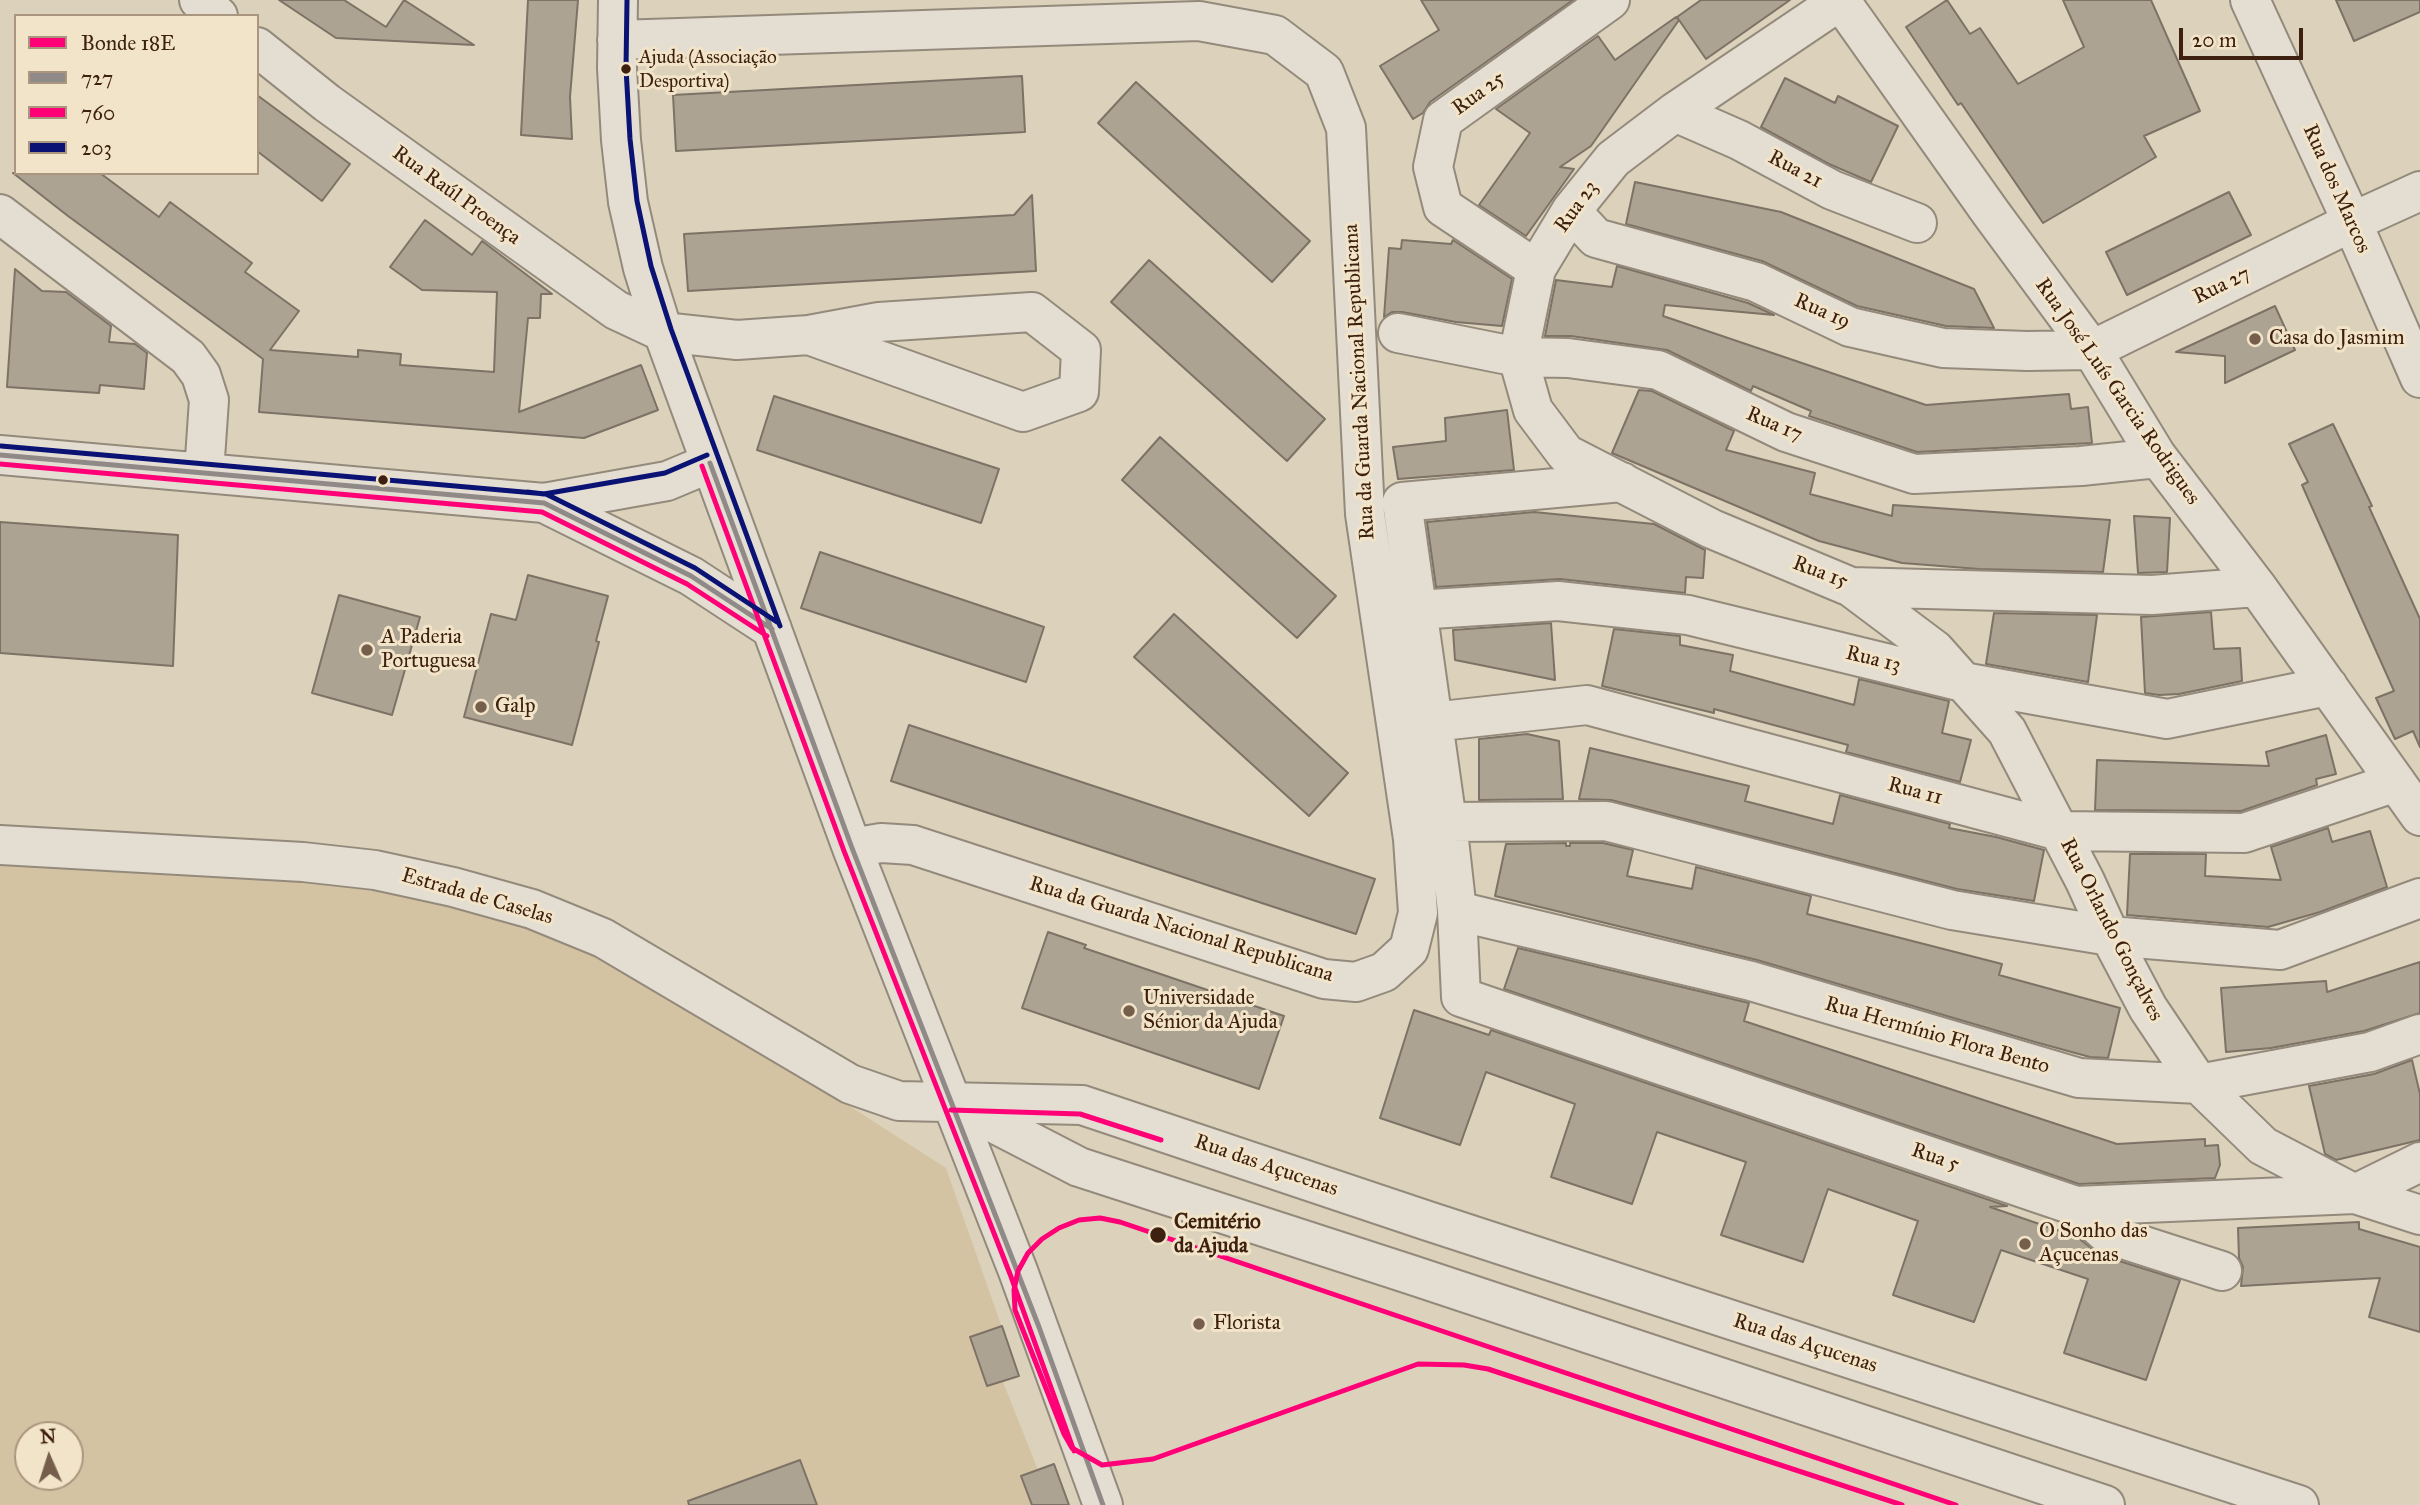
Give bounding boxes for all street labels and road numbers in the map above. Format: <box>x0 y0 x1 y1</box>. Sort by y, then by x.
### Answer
street label: Rua 25 <box>1448 66 1510 122</box>
street label: Rua dos Marcos <box>2296 121 2376 257</box>
street label: Rua Raúl Proença <box>387 141 525 251</box>
street label: Rua 21 <box>1764 145 1826 195</box>
street label: Rua 23 <box>1550 176 1604 238</box>
street label: Rua da Guarda Nacional Republicana <box>1339 223 1381 541</box>
street label: Rua 27 <box>2189 261 2255 311</box>
street label: Rua José Luís Garcia Rodrigues <box>2029 274 2205 510</box>
street label: Rua 19 <box>1790 289 1854 335</box>
street label: Rua 17 <box>1742 402 1806 448</box>
street label: Rua 15 <box>1789 551 1851 595</box>
street label: Rua 13 <box>1843 641 1903 679</box>
street label: Rua 11 <box>1885 773 1945 811</box>
street label: Rua Orlando Gonçalves <box>2054 835 2168 1025</box>
street label: Estrada de Caselas <box>398 863 556 931</box>
street label: Rua da Guarda Nacional Republicana <box>1026 872 1336 988</box>
street label: Rua Hermínio Flora Bento <box>1822 992 2052 1080</box>
street label: Rua das Açucenas <box>1191 1130 1341 1202</box>
street label: Rua 5 <box>1908 1138 1962 1178</box>
street label: Rua das Açucenas <box>1730 1309 1880 1379</box>

